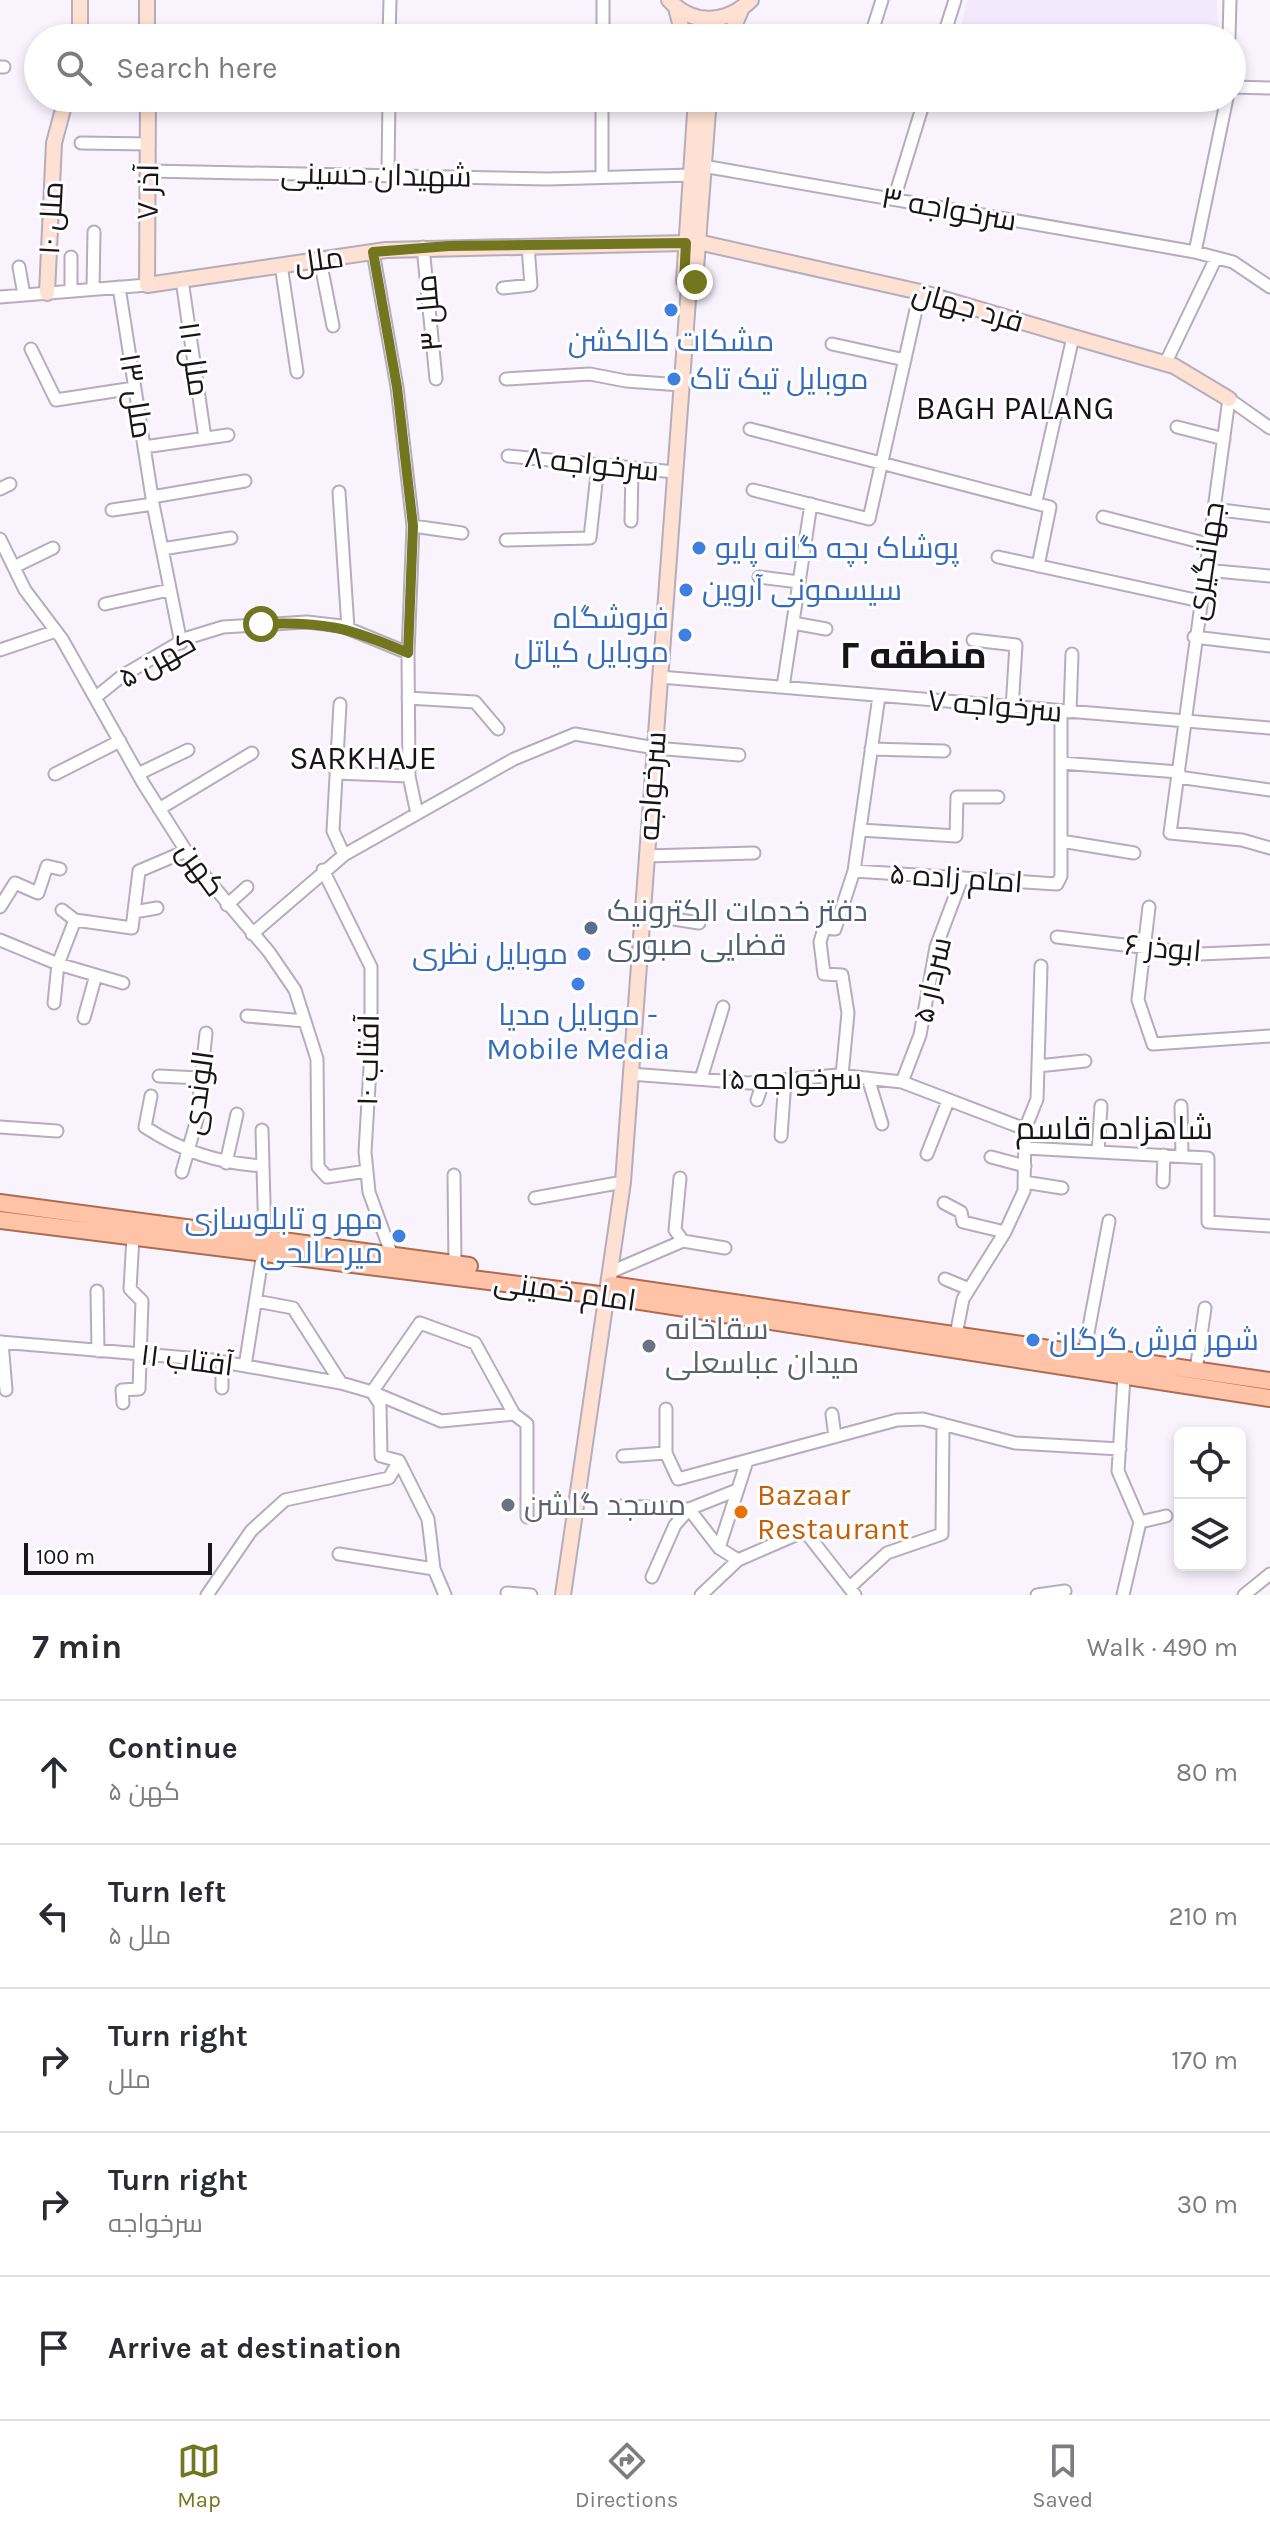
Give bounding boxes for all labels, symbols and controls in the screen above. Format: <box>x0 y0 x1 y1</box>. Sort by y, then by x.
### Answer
search box <box>24 24 1246 112</box>
icon: search <box>52 46 96 90</box>
text: Search here <box>116 50 277 86</box>
street label: شهیدان حسینی <box>280 155 472 195</box>
street label: آذر ۷ <box>130 164 166 220</box>
street label: سرخواجه ۳ <box>879 179 1019 239</box>
street label: ۱۰ ملل <box>31 180 71 256</box>
street label: ملل <box>292 239 346 281</box>
route end <box>677 264 713 300</box>
street label: ملل ۳ <box>408 273 450 353</box>
street label: فرد جهان <box>908 274 1028 340</box>
marker: مشکات کالکشن <box>662 301 680 319</box>
street label: ۱۱ ملل <box>171 319 217 399</box>
place label: مشکات کالکشن <box>568 323 774 359</box>
street label: ملل ۱۳ <box>111 351 161 441</box>
place label: موبایل تیک تاک <box>690 361 868 397</box>
marker: موبایل تیک تاک <box>665 370 683 388</box>
district label: BAGH PALANG <box>916 390 1114 427</box>
street label: ۸ سرخواجه <box>523 439 661 489</box>
street label: جهانگیری <box>1178 499 1232 623</box>
place label: پوشاک بچه گانه پایو <box>715 530 959 567</box>
marker: پوشاک بچه گانه پایو <box>690 539 708 557</box>
place label: سیسمونی آروین <box>702 572 902 608</box>
marker: سیسمونی آروین <box>677 581 695 599</box>
place label: فروشگاه موبایل کیاتل <box>514 600 669 670</box>
route start <box>243 606 279 642</box>
street label: ۵ کهن <box>112 624 202 696</box>
marker: فروشگاه موبایل کیاتل <box>676 626 694 644</box>
district label: منطقه ۲ <box>839 633 987 678</box>
street label: سرخواجه ۷ <box>926 682 1064 730</box>
street label: سرخواجه <box>630 730 674 842</box>
district label: SARKHAJE <box>289 740 437 777</box>
street label: کهن <box>169 834 233 904</box>
street label: ۵ امام زاده <box>888 855 1024 903</box>
place label: دفتر خدمات الکترونیک قضایی صبوری <box>607 893 868 963</box>
marker: دفتر خدمات الکترونیک قضایی صبوری <box>582 919 600 937</box>
street label: ابوذر ۶ <box>1123 927 1203 969</box>
street label: ۵ سردار <box>905 933 959 1027</box>
place label: موبایل نظری <box>412 936 568 972</box>
marker: موبایل نظری <box>575 945 593 963</box>
marker: موبایل مدیا - Mobile Media <box>569 975 587 993</box>
place label: موبایل مدیا - Mobile Media <box>486 997 670 1067</box>
street label: ۱۰ آفتاب <box>349 1014 387 1106</box>
street label: الوندی <box>174 1049 222 1137</box>
street label: سرخواجه ۱۵ <box>720 1061 862 1097</box>
district label: شاهزاده قاسم <box>1015 1110 1213 1150</box>
place label: مهر و تابلوسازی میرصالحی <box>184 1201 383 1271</box>
marker: مهر و تابلوسازی میرصالحی <box>390 1227 408 1245</box>
street label: امام خمینی <box>491 1263 638 1321</box>
place label: سقاخانه میدان عباسعلی <box>665 1311 859 1381</box>
place label: شهر فرش گرگان <box>1049 1322 1259 1358</box>
marker: شهر فرش گرگان <box>1024 1331 1042 1349</box>
street label: آفتاب ۱۱ <box>138 1336 236 1384</box>
marker: سقاخانه میدان عباسعلی <box>640 1337 658 1355</box>
map controls <box>1174 1427 1246 1571</box>
button: locate <box>1174 1427 1246 1499</box>
place label: Bazaar Restaurant <box>757 1477 909 1547</box>
place label: مسجد گلشن <box>524 1487 686 1523</box>
marker: مسجد گلشن <box>499 1496 517 1514</box>
button: layers <box>1174 1499 1246 1571</box>
marker: Bazaar Restaurant <box>732 1503 750 1521</box>
scale bar <box>24 1539 212 1575</box>
text: 100 m <box>36 1544 95 1570</box>
text: 7 min <box>32 1627 122 1667</box>
text: Walk · 490 m <box>1087 1632 1238 1663</box>
text: Continue <box>108 1730 238 1766</box>
icon: ahead <box>32 1750 76 1794</box>
text: 80 m <box>1176 1757 1238 1788</box>
text: ۵ کهن <box>108 1776 180 1807</box>
text: Turn left <box>108 1874 226 1910</box>
icon: left <box>32 1894 76 1938</box>
text: 210 m <box>1168 1901 1238 1932</box>
text: ملل ۵ <box>108 1920 171 1951</box>
text: Turn right <box>108 2018 248 2054</box>
icon: right <box>32 2038 76 2082</box>
text: 170 m <box>1171 2045 1238 2076</box>
text: ملل <box>108 2064 151 2095</box>
text: Turn right <box>108 2162 248 2198</box>
icon: right <box>32 2182 76 2226</box>
text: 30 m <box>1177 2189 1238 2220</box>
text: سرخواجه <box>108 2208 203 2239</box>
icon: arrive <box>32 2326 76 2370</box>
text: Arrive at destination <box>108 2330 402 2366</box>
tab: Map <box>177 2439 221 2513</box>
tab: Directions <box>575 2439 678 2513</box>
tab: Saved <box>1032 2439 1093 2513</box>

